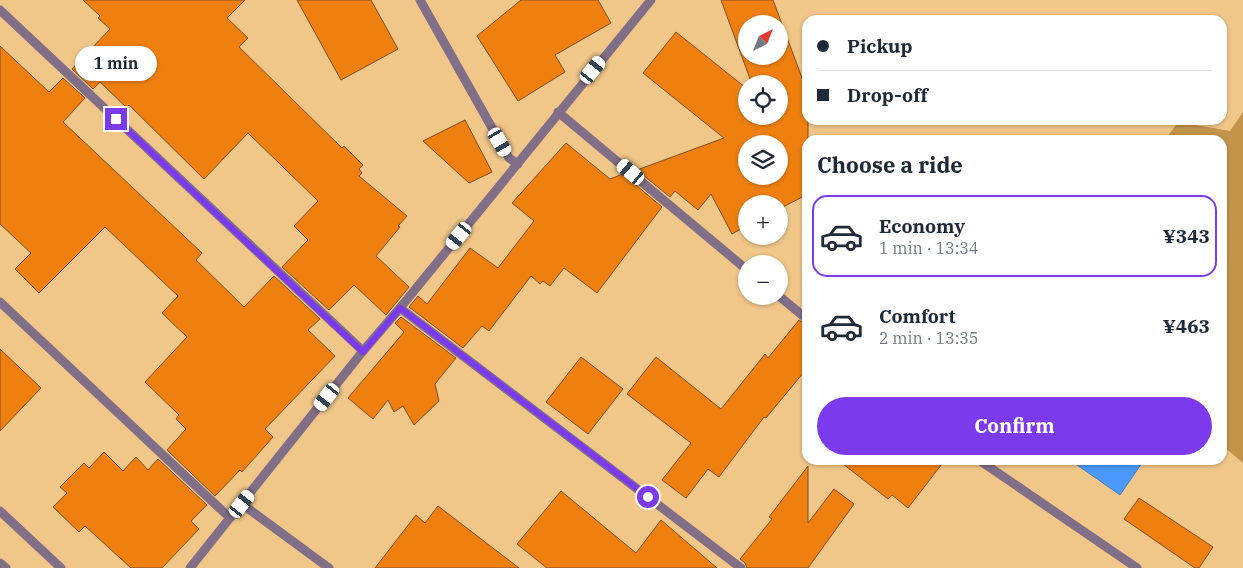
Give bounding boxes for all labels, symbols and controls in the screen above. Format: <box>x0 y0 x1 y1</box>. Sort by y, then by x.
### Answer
north arrow <box>738 15 788 65</box>
map controls <box>738 15 788 305</box>
text: Pickup <box>847 34 912 58</box>
callout: 1 min <box>75 46 157 82</box>
text: 1 min <box>94 53 138 73</box>
car <box>577 54 608 86</box>
button: locate <box>738 75 788 125</box>
text: Drop-off <box>847 83 928 107</box>
route end <box>105 108 127 130</box>
car <box>486 125 513 159</box>
button: layers <box>738 135 788 185</box>
text: Choose a ride <box>817 150 963 179</box>
car <box>614 157 647 187</box>
button: + <box>738 195 788 245</box>
icon: car <box>819 214 864 259</box>
text: Economy <box>879 214 965 238</box>
car <box>443 220 474 252</box>
text: ¥343 <box>1163 224 1210 248</box>
text: 1 min · 13:34 <box>879 238 978 258</box>
button: − <box>738 255 788 305</box>
icon: car <box>819 304 864 349</box>
text: Comfort <box>879 304 956 328</box>
text: ¥463 <box>1163 314 1210 338</box>
text: 2 min · 13:35 <box>879 328 978 348</box>
car <box>311 381 342 413</box>
button: Confirm <box>817 397 1212 455</box>
route start <box>637 486 659 508</box>
car <box>226 488 257 520</box>

